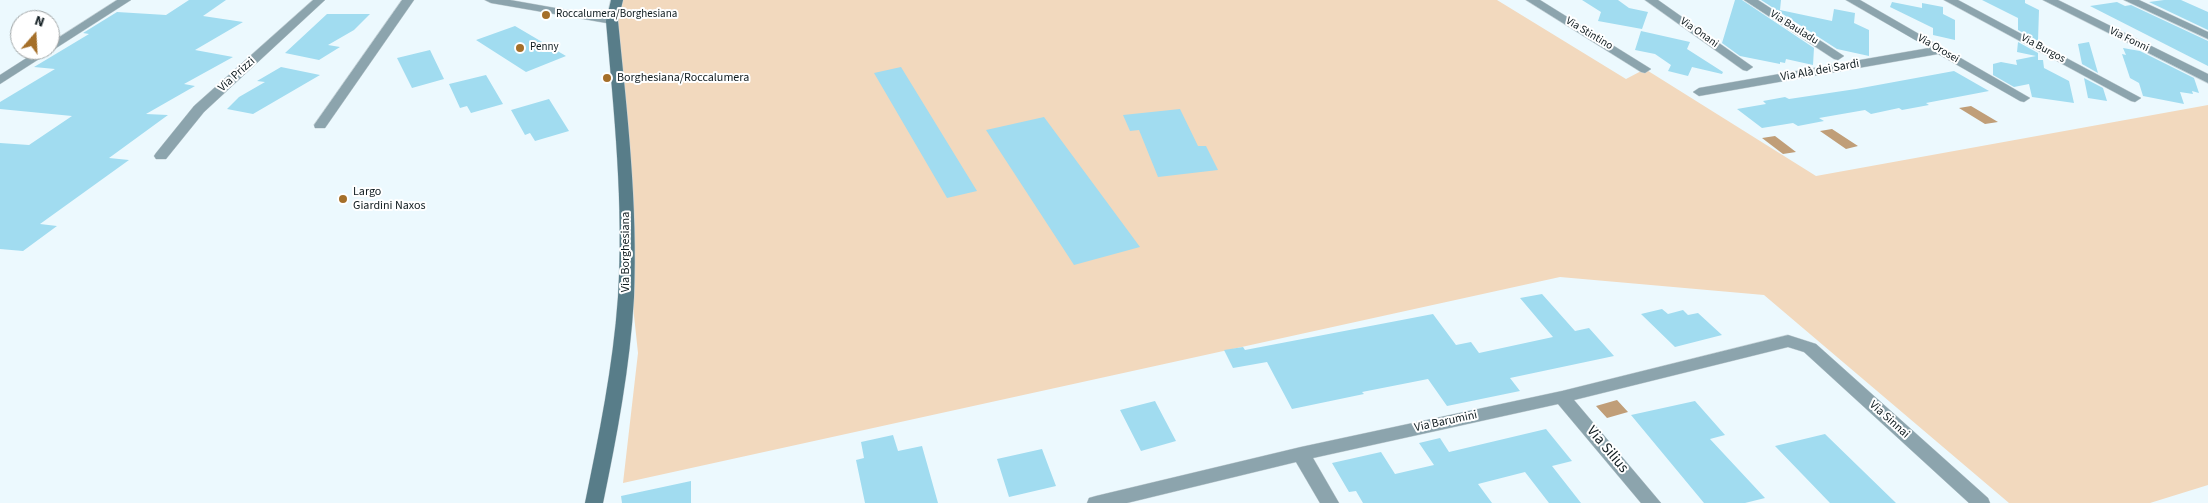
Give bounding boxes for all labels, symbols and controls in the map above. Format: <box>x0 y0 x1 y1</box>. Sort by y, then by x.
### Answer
place label: Roccalumera/Borghesiana <box>556 8 677 22</box>
street label: Via Bauladu <box>1767 8 1821 48</box>
marker: Roccalumera/Borghesiana <box>540 9 552 21</box>
north arrow <box>10 10 60 60</box>
text: N <box>32 11 47 33</box>
street label: Via Stintino <box>1563 15 1615 53</box>
street label: Via Onani <box>1677 15 1721 51</box>
street label: Via Fonni <box>2107 25 2151 55</box>
street label: Via Orosei <box>1915 32 1961 66</box>
street label: Via Burgos <box>2019 32 2067 66</box>
place label: Penny <box>530 41 559 55</box>
marker: Penny <box>514 42 526 54</box>
street label: Via Prizzi <box>216 55 258 95</box>
street label: Via Alà dei Sardi <box>1780 57 1860 85</box>
place label: Borghesiana/Roccalumera <box>617 71 749 85</box>
marker: Borghesiana/Roccalumera <box>601 72 613 84</box>
place label: Largo Giardini Naxos <box>353 185 425 213</box>
marker: Largo Giardini Naxos <box>337 193 349 205</box>
street label: Via Borghesiana <box>619 212 633 292</box>
street label: Via Sinnai <box>1866 398 1912 442</box>
street label: Via Barumini <box>1413 408 1479 436</box>
street label: Via Silius <box>1582 423 1632 477</box>

